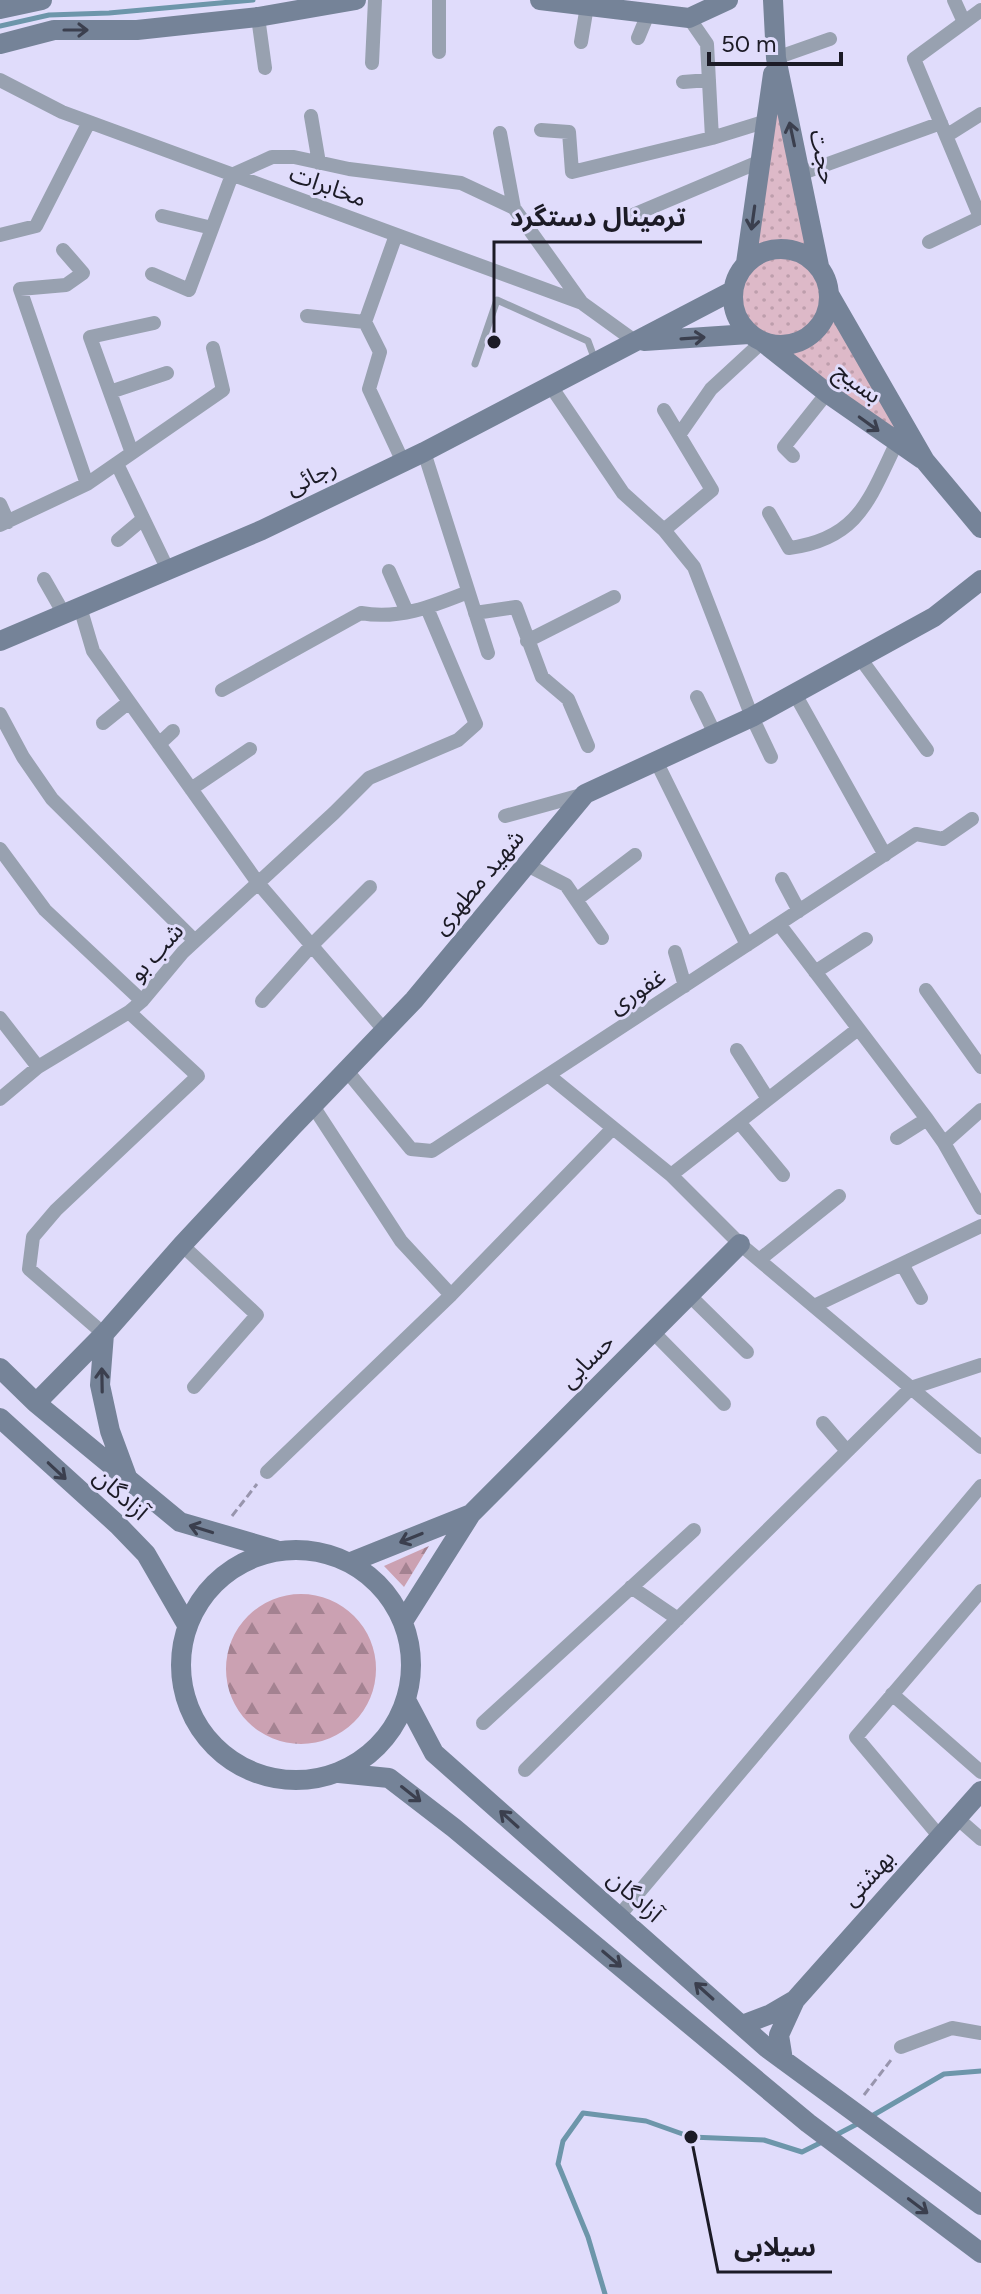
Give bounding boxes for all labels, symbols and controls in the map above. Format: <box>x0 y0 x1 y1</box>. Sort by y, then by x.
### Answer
scale bar <box>709 16 841 66</box>
one-way arrow <box>62 22 89 38</box>
text: 50 m <box>721 29 777 58</box>
one-way arrow <box>783 122 798 148</box>
street label: حجت <box>804 127 843 187</box>
street label: مخابرات <box>286 158 371 213</box>
callout: ترمینال دستگرد <box>494 192 702 242</box>
text: ترمینال دستگرد <box>510 201 686 233</box>
one-way arrow <box>745 205 760 230</box>
one-way arrow <box>679 330 706 345</box>
street label: بسیج <box>827 356 888 412</box>
one-way arrow <box>858 415 879 432</box>
street label: رجائی <box>281 452 341 501</box>
street label: شهید مطهری <box>425 823 530 940</box>
street label: شب بو <box>122 916 189 987</box>
street label: غفوری <box>603 961 671 1020</box>
street label: حسابی <box>553 1327 620 1394</box>
one-way arrow <box>94 1367 109 1394</box>
street label: آزادگان <box>88 1461 156 1527</box>
one-way arrow <box>47 1462 67 1481</box>
one-way arrow <box>188 1521 214 1536</box>
one-way arrow <box>399 1532 424 1546</box>
one-way arrow <box>400 1786 421 1803</box>
one-way arrow <box>500 1810 520 1828</box>
street label: بهشتی <box>835 1844 900 1912</box>
street label: آزادگان <box>602 1863 670 1929</box>
one-way arrow <box>601 1950 621 1968</box>
one-way arrow <box>694 1983 714 2001</box>
one-way arrow <box>906 2197 928 2214</box>
callout: سیلابی <box>718 2222 832 2272</box>
text: سیلابی <box>734 2231 816 2263</box>

